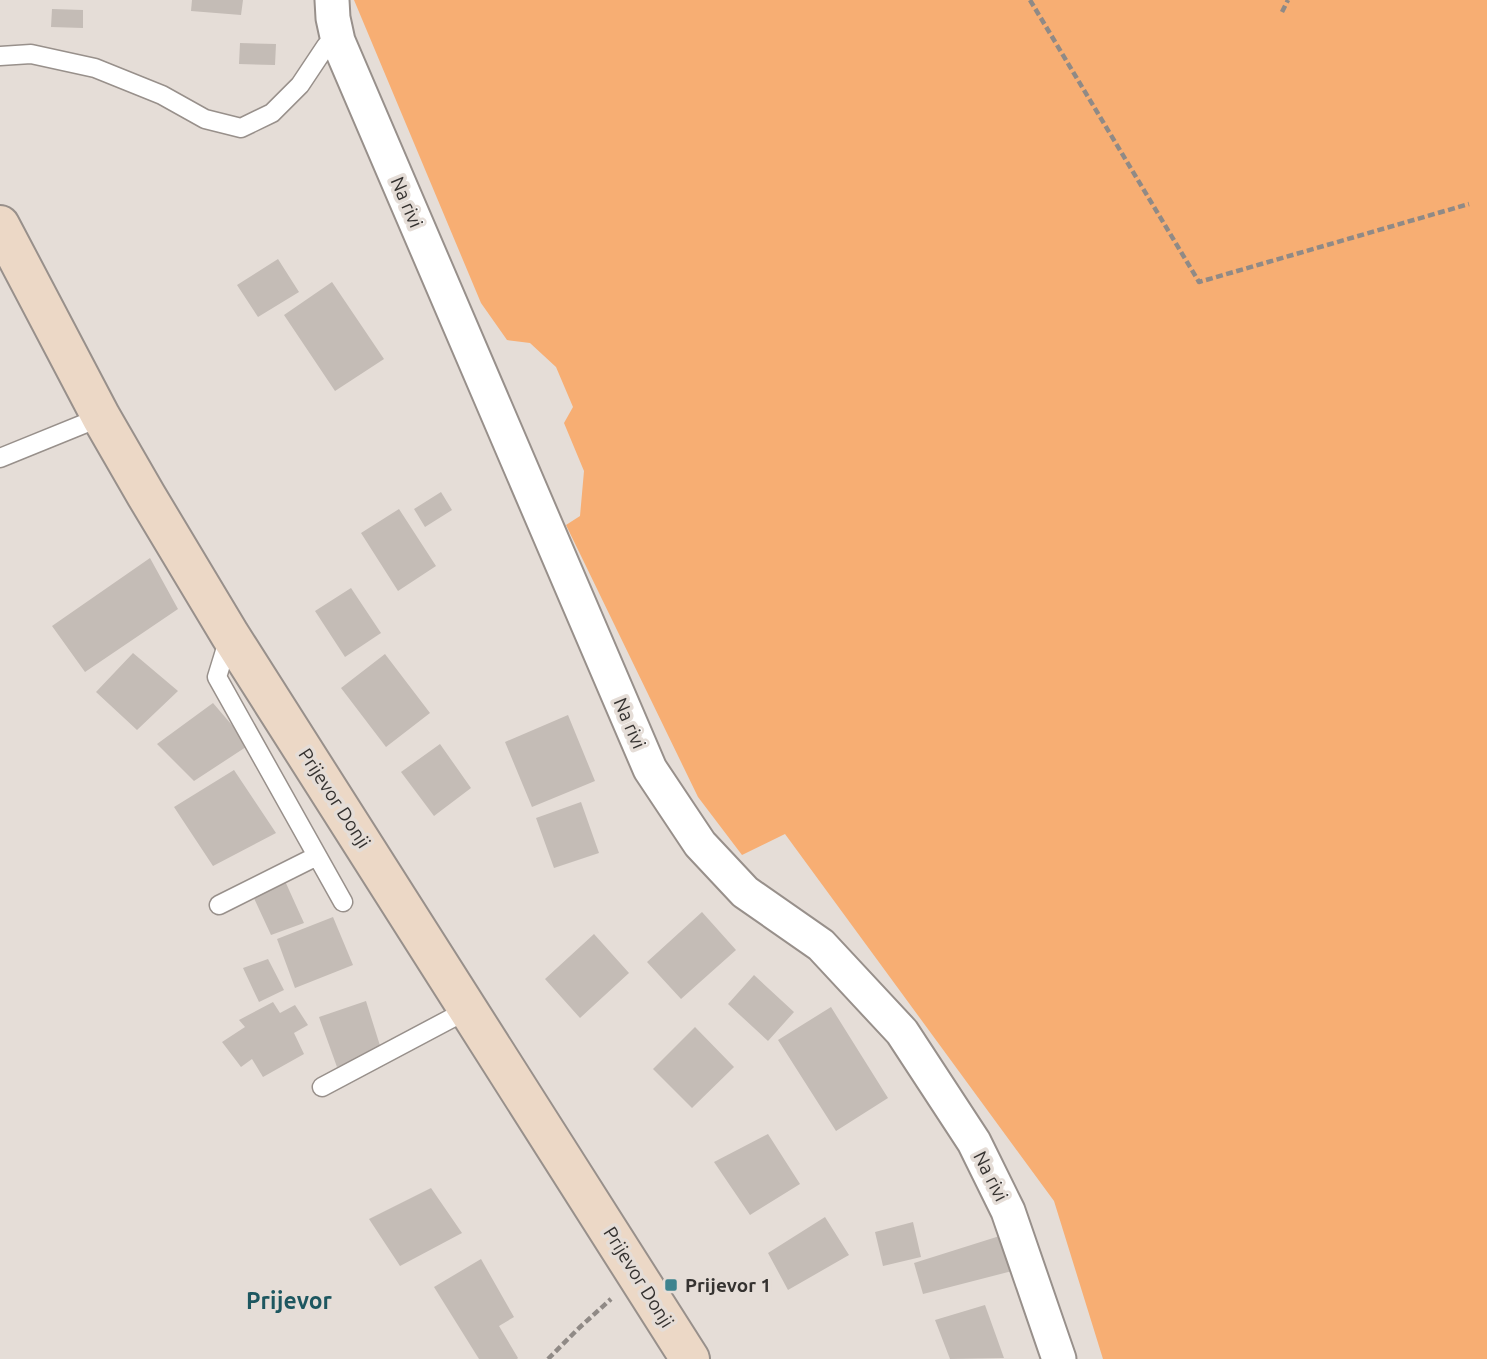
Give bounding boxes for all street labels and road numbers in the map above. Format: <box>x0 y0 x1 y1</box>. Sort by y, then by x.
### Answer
street label: Na rivi <box>386 173 428 231</box>
street label: Na rivi <box>609 694 651 752</box>
street label: Prijevor Donji <box>295 744 375 852</box>
street label: Na rivi <box>969 1147 1013 1205</box>
street label: Prijevor Donji <box>599 1222 679 1332</box>

